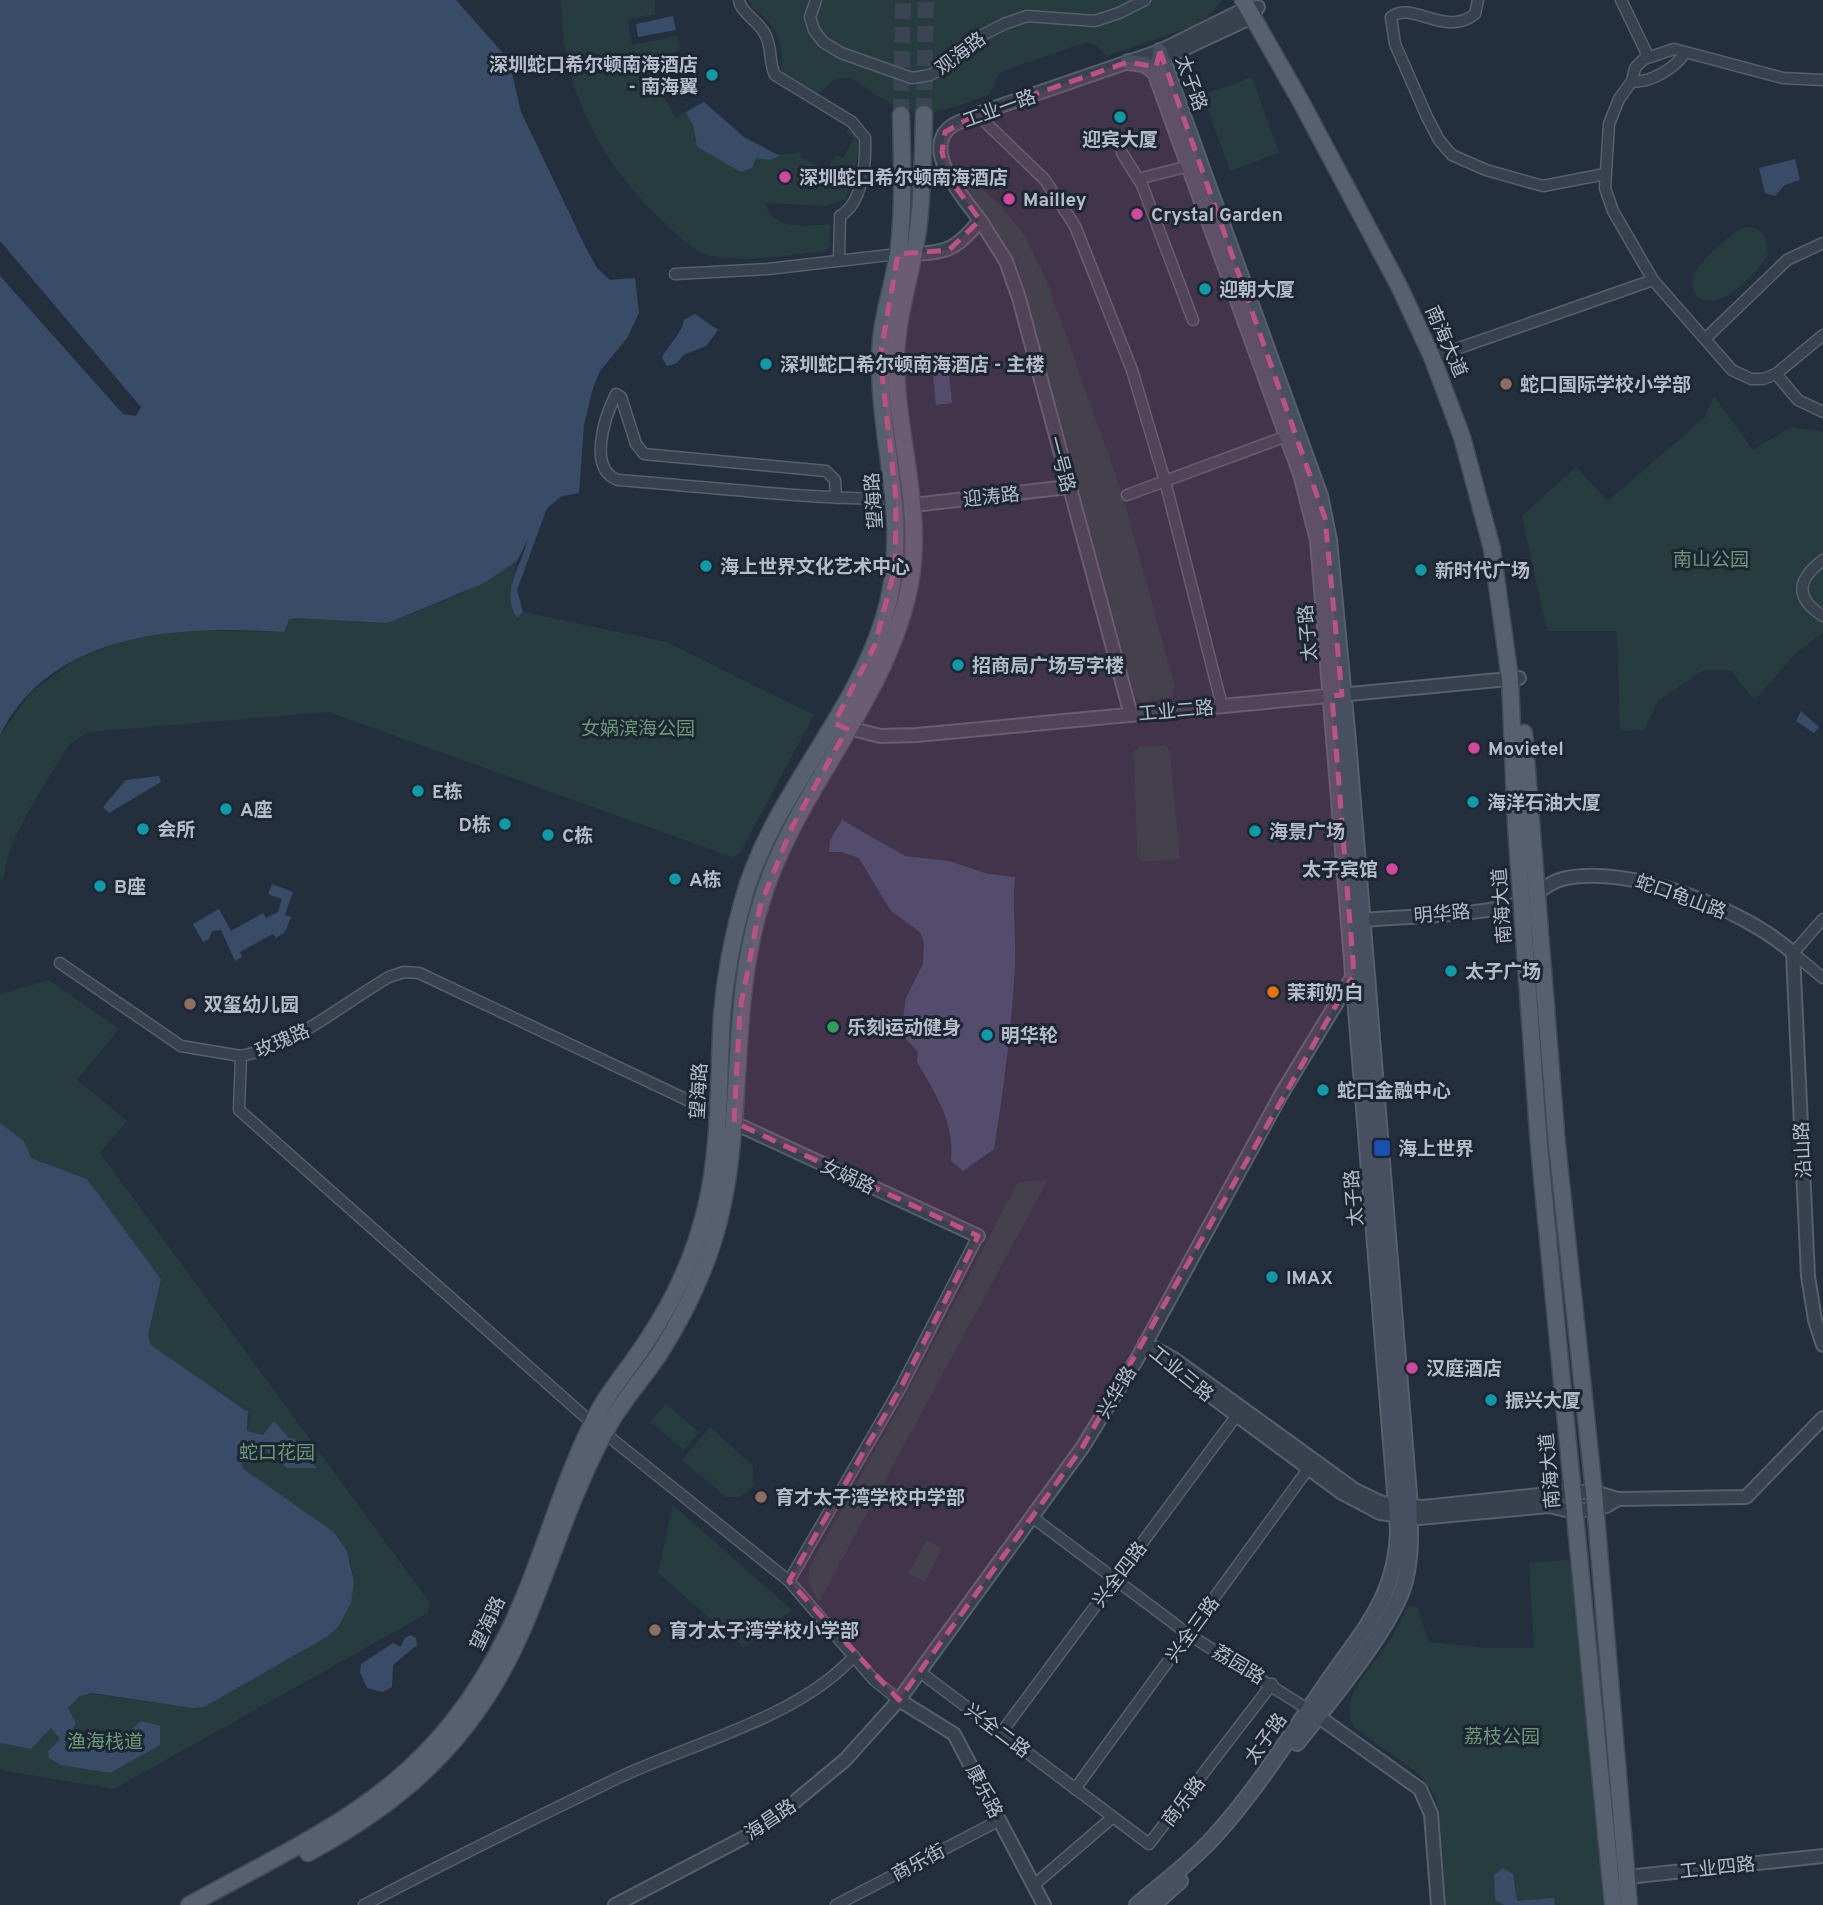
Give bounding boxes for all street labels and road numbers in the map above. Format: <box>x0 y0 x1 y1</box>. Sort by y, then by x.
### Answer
street label: 观海路 <box>931 28 991 81</box>
street label: 太子路 <box>1169 53 1211 115</box>
street label: 工业一路 <box>960 86 1040 134</box>
street label: 南海大道 <box>1419 302 1472 381</box>
street label: 一号路 <box>1041 434 1079 495</box>
street label: 望海路 <box>861 472 889 530</box>
street label: 迎涛路 <box>962 483 1021 513</box>
street label: 太子路 <box>1295 603 1323 662</box>
street label: 工业二路 <box>1137 697 1215 727</box>
street label: 南海大道 <box>1488 867 1518 945</box>
street label: 蛇口龟山路 <box>1632 870 1729 925</box>
street label: 明华路 <box>1413 901 1472 929</box>
street label: 玫瑰路 <box>252 1020 314 1064</box>
street label: 望海路 <box>687 1062 713 1120</box>
street label: 沿山路 <box>1791 1121 1817 1179</box>
street label: 女娲路 <box>816 1155 878 1201</box>
street label: 太子路 <box>1341 1168 1369 1227</box>
street label: 工业三路 <box>1144 1341 1218 1408</box>
street label: 兴华路 <box>1093 1362 1143 1424</box>
street label: 南海大道 <box>1536 1432 1566 1510</box>
street label: 兴全四路 <box>1088 1538 1153 1613</box>
street label: 兴全三路 <box>1162 1592 1226 1668</box>
street label: 望海路 <box>466 1593 512 1655</box>
street label: 荔园路 <box>1207 1641 1269 1691</box>
street label: 兴全二路 <box>959 1699 1034 1764</box>
street label: 太子路 <box>1240 1709 1293 1769</box>
street label: 康乐路 <box>960 1761 1007 1823</box>
street label: 商乐路 <box>1158 1772 1212 1832</box>
street label: 海昌路 <box>741 1795 801 1847</box>
street label: 商乐街 <box>888 1840 950 1888</box>
street label: 工业四路 <box>1678 1853 1756 1885</box>

